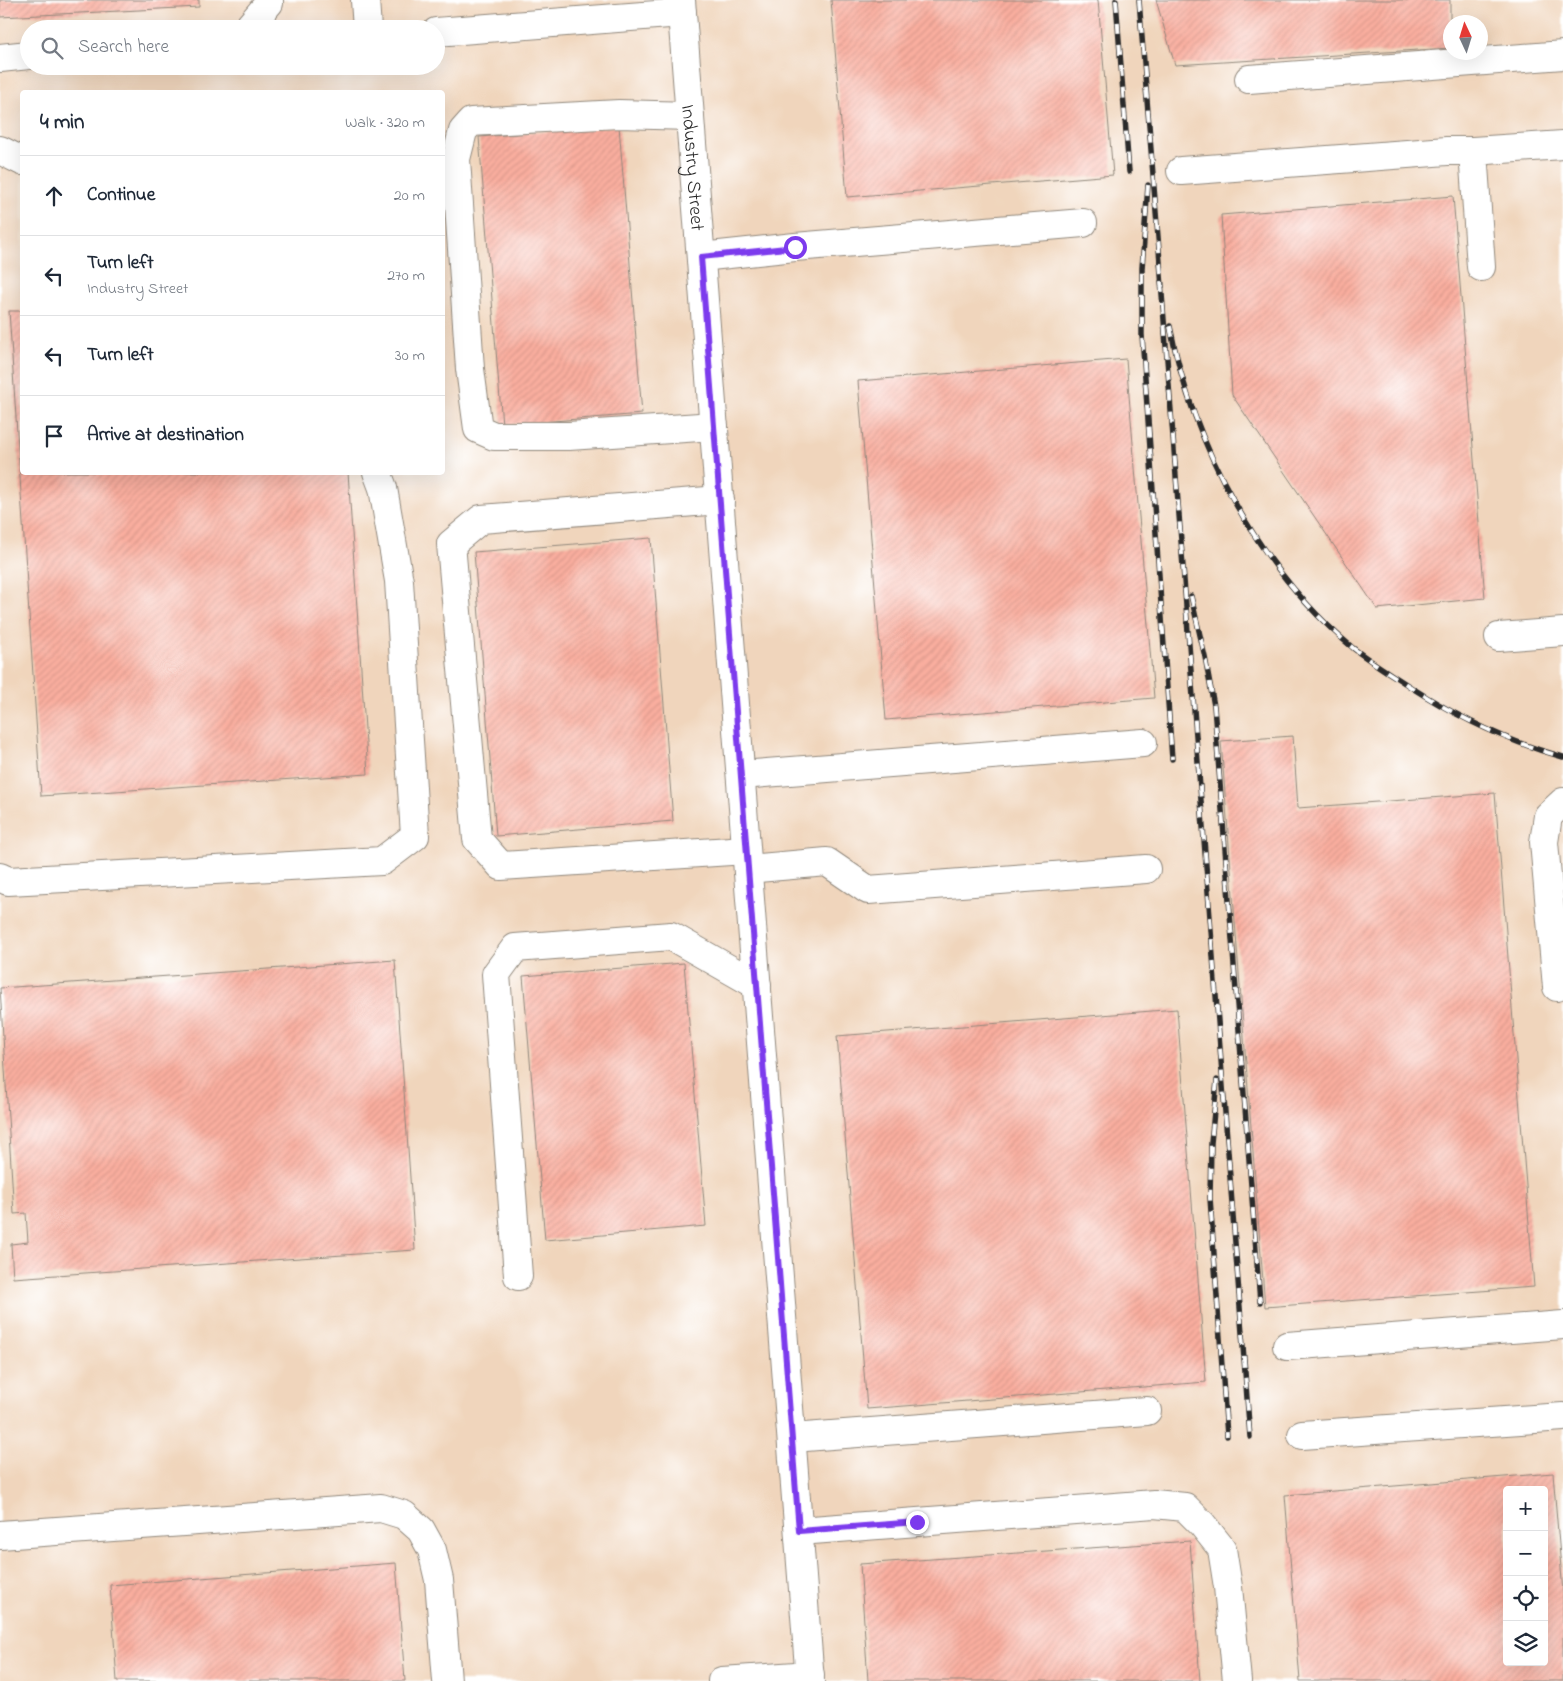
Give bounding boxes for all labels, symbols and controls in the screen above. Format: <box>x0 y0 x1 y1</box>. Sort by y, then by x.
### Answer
north arrow <box>1443 15 1488 60</box>
search box <box>20 20 445 75</box>
icon: search <box>38 34 66 62</box>
text: Search here <box>78 34 169 61</box>
street label: Industry Street <box>672 103 711 232</box>
text: 4 min <box>40 108 84 138</box>
text: Walk · 320 m <box>345 111 425 135</box>
icon: ahead <box>40 182 68 210</box>
text: Continue <box>87 182 155 209</box>
text: 20 m <box>394 184 425 208</box>
route start <box>784 236 807 259</box>
text: Turn left <box>87 250 154 277</box>
icon: left <box>40 262 68 290</box>
text: 270 m <box>387 264 425 288</box>
text: Industry Street <box>87 277 188 301</box>
icon: left <box>40 342 68 370</box>
text: Turn left <box>87 342 154 369</box>
text: 30 m <box>395 344 425 368</box>
icon: arrive <box>40 422 68 450</box>
text: Arrive at destination <box>87 422 244 449</box>
map controls <box>1503 1486 1548 1666</box>
button: + <box>1503 1486 1548 1531</box>
route end <box>906 1511 929 1534</box>
button: − <box>1503 1531 1548 1576</box>
button: locate <box>1503 1576 1548 1621</box>
button: layers <box>1503 1621 1548 1666</box>

